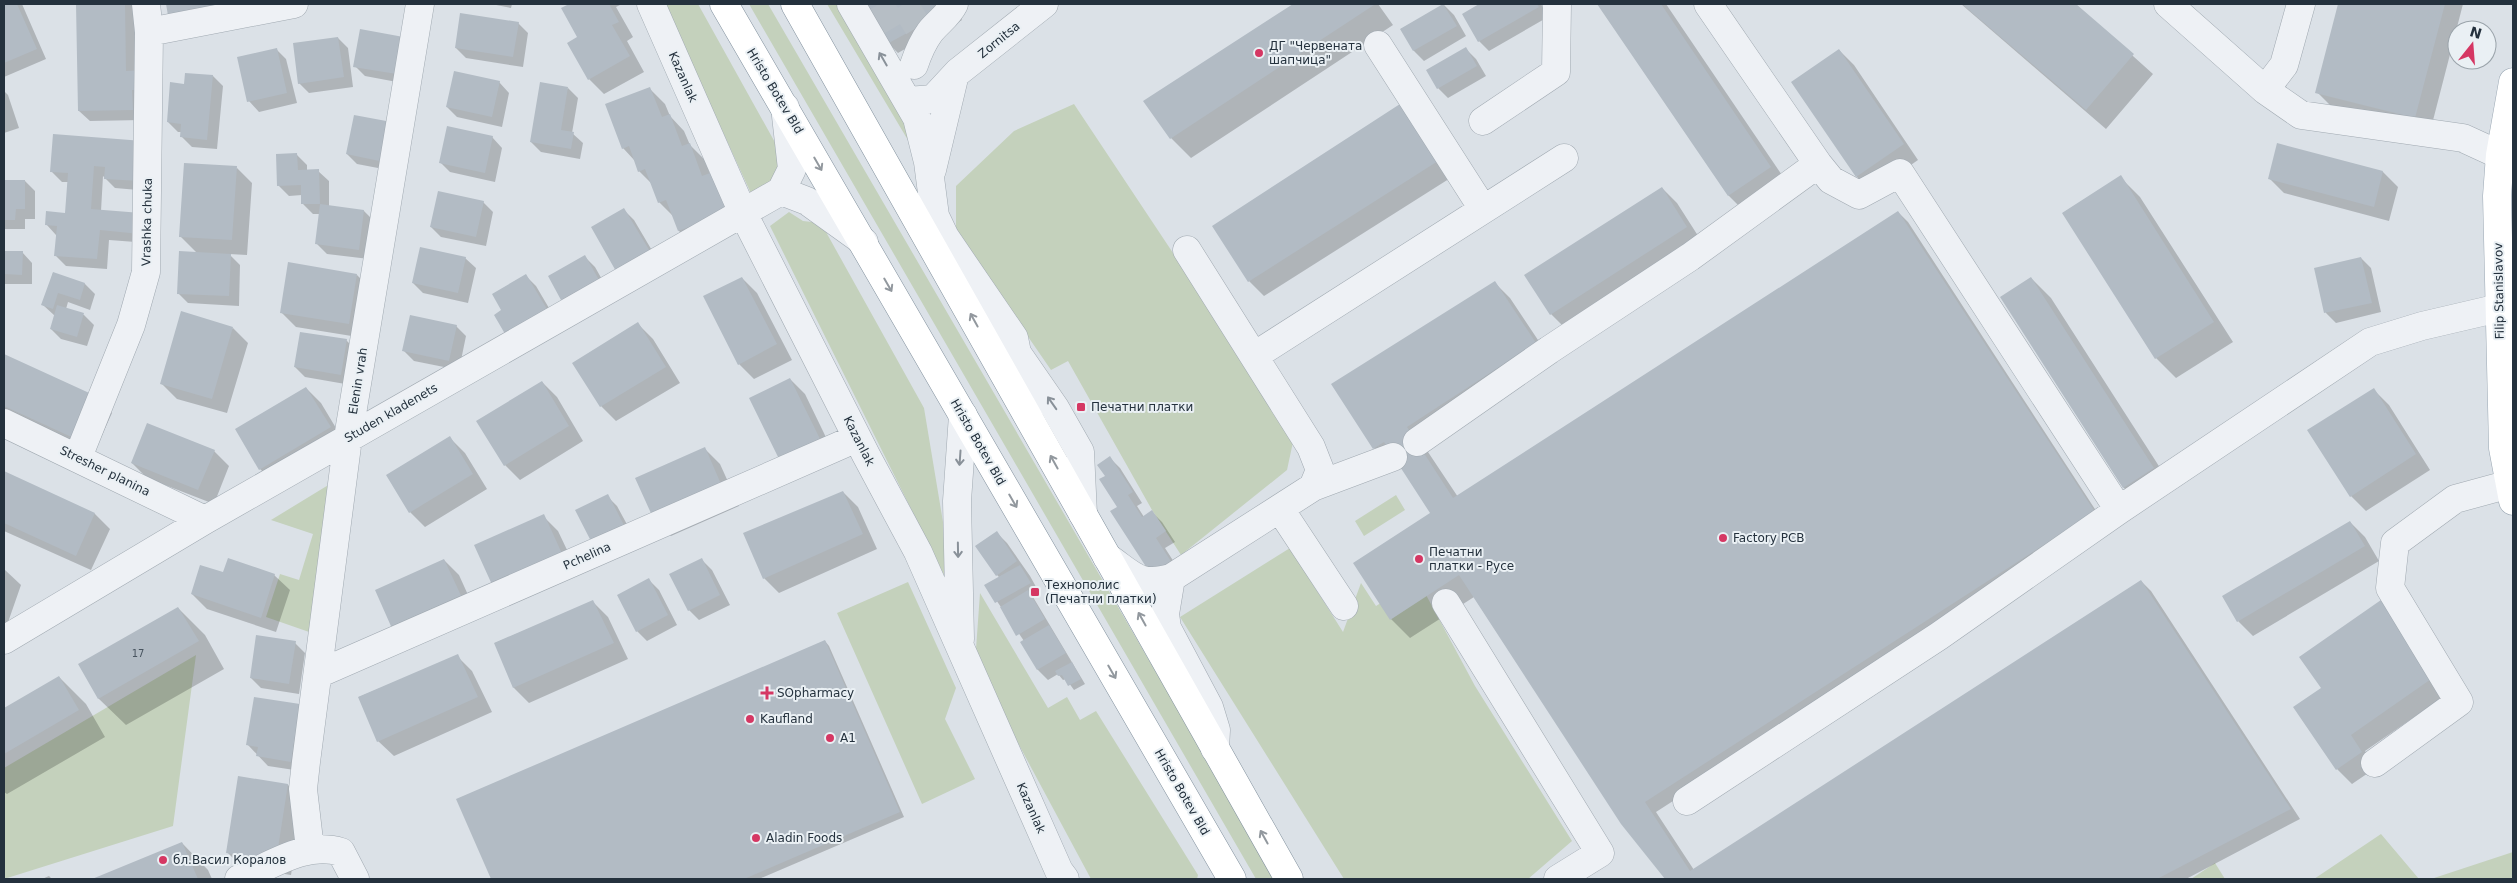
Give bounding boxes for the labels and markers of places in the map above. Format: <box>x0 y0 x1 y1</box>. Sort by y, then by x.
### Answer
place label: ДГ "Червената шапчица" <box>1269 39 1362 67</box>
marker: ДГ "Червената шапчица" <box>1253 47 1265 59</box>
place label: Печатни платки <box>1091 400 1193 414</box>
marker: Печатни платки <box>1075 401 1087 413</box>
place label: Factory PCB <box>1733 531 1805 545</box>
marker: Factory PCB <box>1717 532 1729 544</box>
place label: Печатни платки - Русе <box>1429 545 1514 573</box>
marker: Печатни платки - Русе <box>1413 553 1425 565</box>
place label: Технополис (Печатни платки) <box>1044 578 1157 606</box>
marker: Технополис (Печатни платки) <box>1029 586 1041 598</box>
place label: SOpharmacy <box>777 686 854 700</box>
marker: SOpharmacy <box>761 687 773 699</box>
place label: Kaufland <box>760 712 813 726</box>
marker: Kaufland <box>744 713 756 725</box>
place label: A1 <box>840 731 856 745</box>
marker: A1 <box>824 732 836 744</box>
place label: Aladin Foods <box>766 831 842 845</box>
marker: Aladin Foods <box>750 832 762 844</box>
place label: бл.Васил Коралов <box>173 853 286 867</box>
marker: бл.Васил Коралов <box>157 854 169 866</box>

